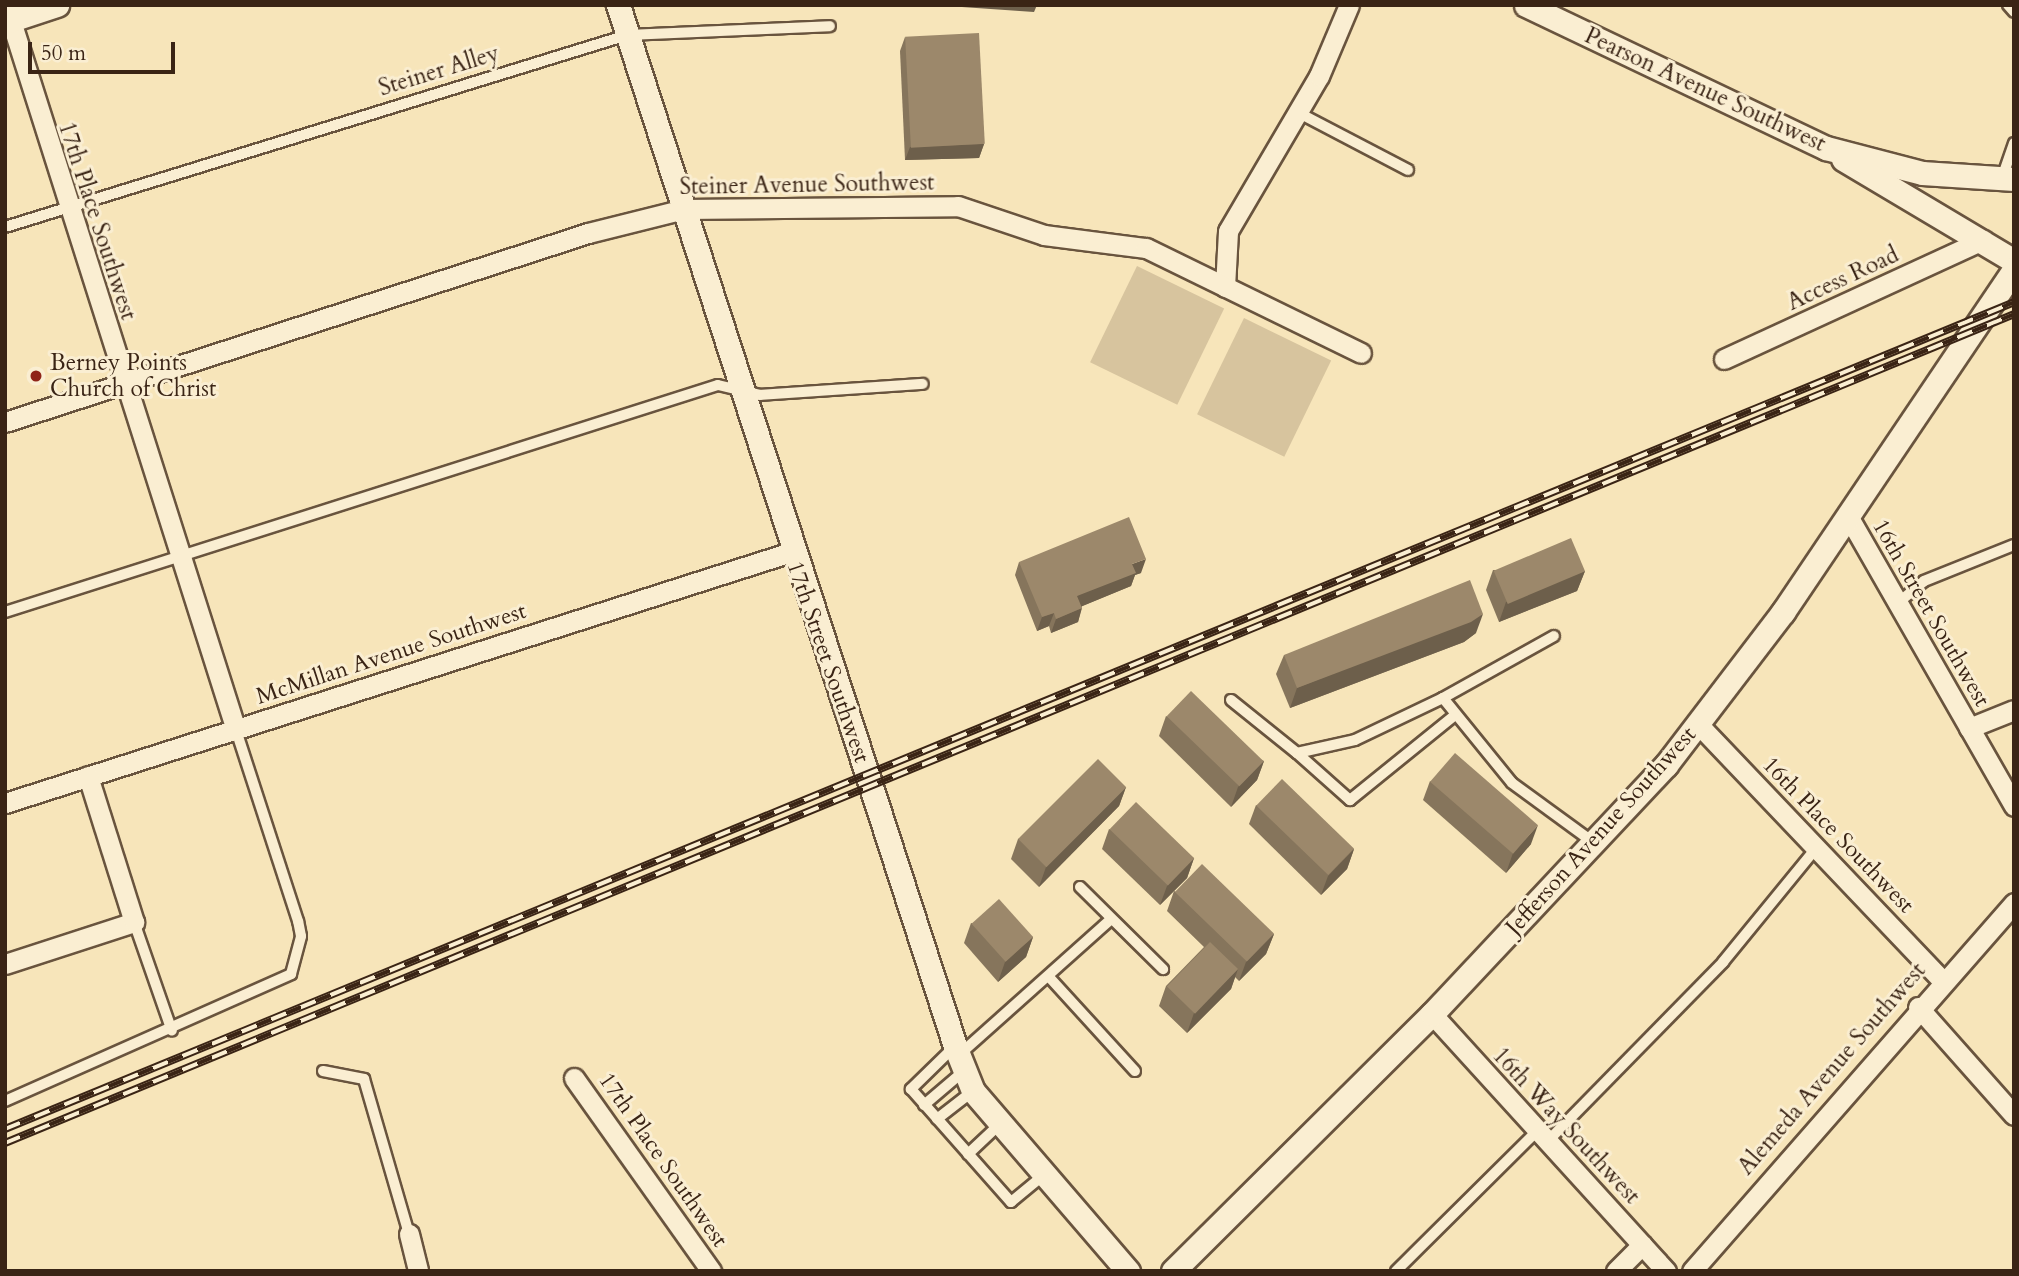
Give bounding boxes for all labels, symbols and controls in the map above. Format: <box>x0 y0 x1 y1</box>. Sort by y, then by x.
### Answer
street label: Pearson Avenue Southwest <box>1580 22 1830 158</box>
scale bar <box>32 28 178 72</box>
text: 50 m <box>41 39 86 68</box>
street label: Steiner Alley <box>375 40 503 102</box>
street label: 17th Place Southwest <box>52 119 142 323</box>
street label: Steiner Avenue Southwest <box>679 169 935 201</box>
street label: Access Road <box>1783 241 1903 317</box>
place label: Berney Points Church of Christ <box>50 349 216 403</box>
marker: Berney Points Church of Christ <box>28 368 44 384</box>
street label: 16th Street Southwest <box>1866 515 1996 711</box>
street label: 17th Street Southwest <box>781 558 875 766</box>
street label: McMillan Avenue Southwest <box>253 597 529 711</box>
street label: Jefferson Avenue Southwest <box>1500 721 1702 941</box>
street label: 16th Place Southwest <box>1756 751 1920 919</box>
street label: Alemeda Avenue Southwest <box>1732 957 1932 1181</box>
street label: 16th Way Southwest <box>1486 1042 1646 1210</box>
street label: 17th Place Southwest <box>592 1068 734 1252</box>

